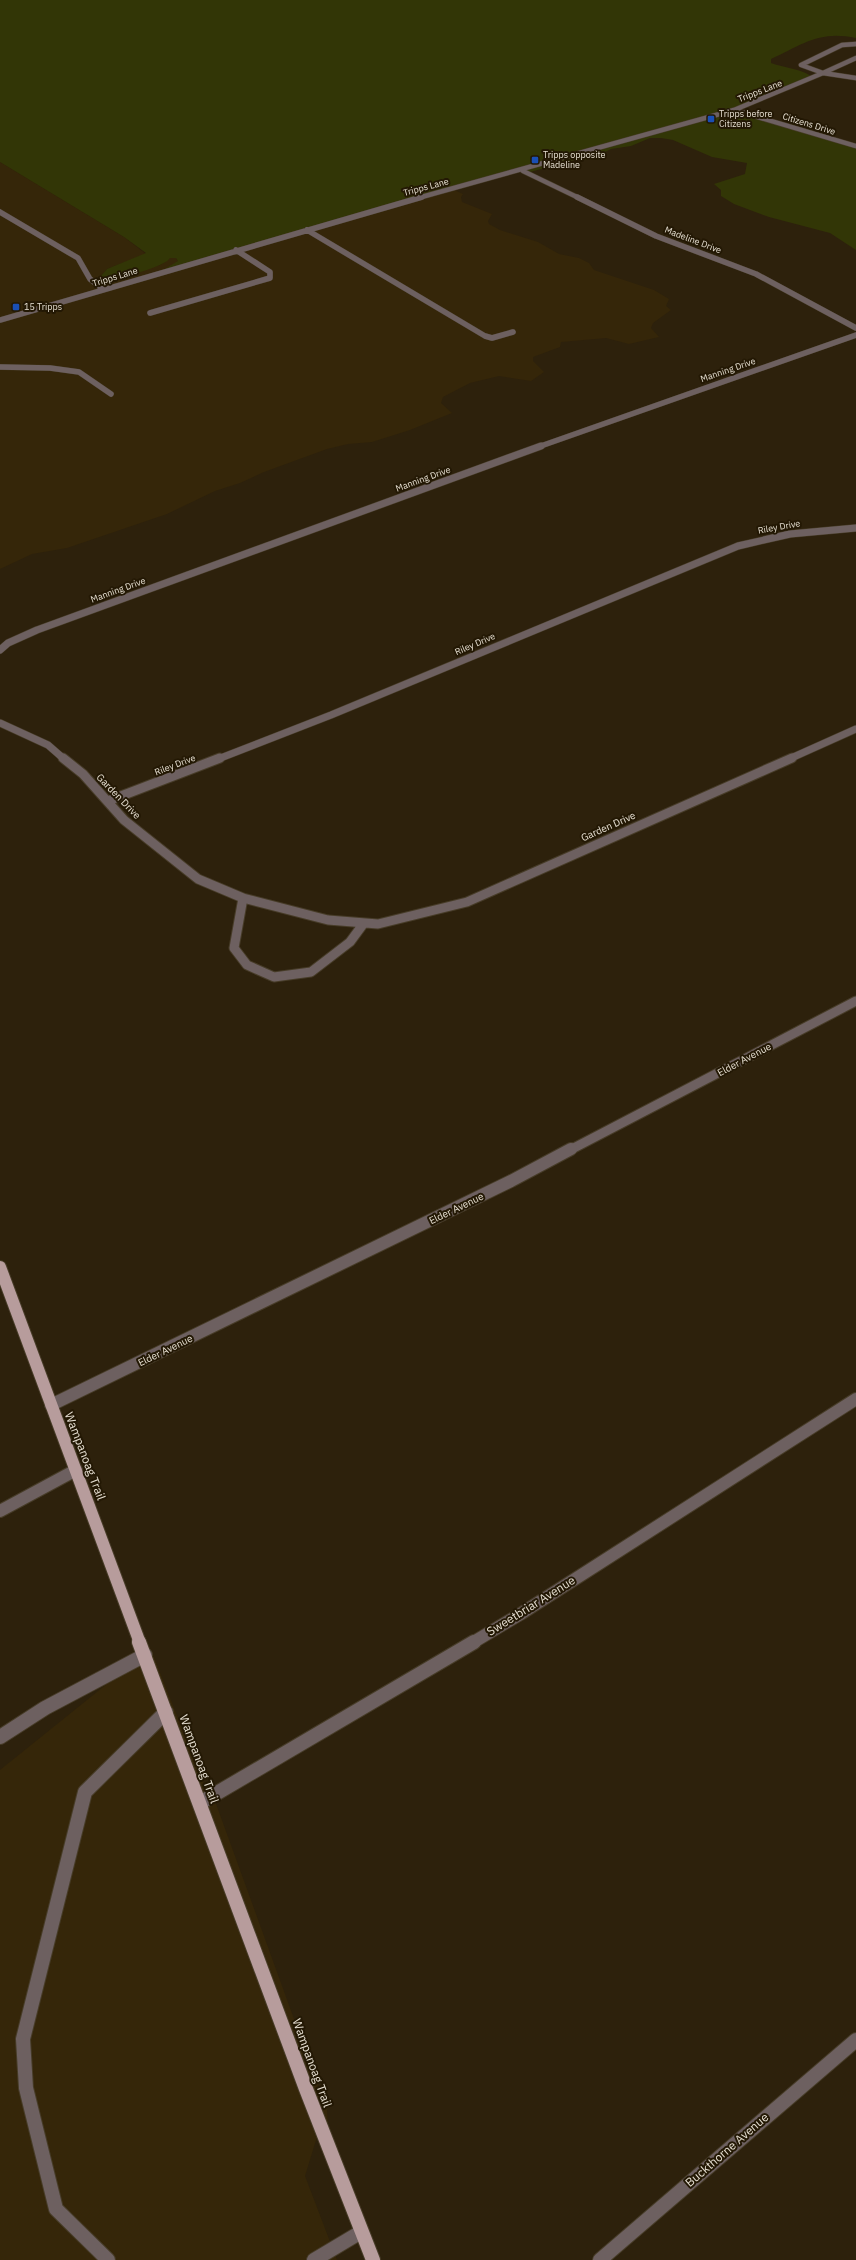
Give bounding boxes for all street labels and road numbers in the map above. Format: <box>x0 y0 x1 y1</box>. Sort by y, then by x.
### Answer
street label: Tripps Lane <box>736 77 784 104</box>
street label: Citizens Drive <box>781 110 837 137</box>
street label: Tripps Lane <box>402 175 450 198</box>
street label: Madeline Drive <box>663 224 723 255</box>
street label: Tripps Lane <box>91 264 139 289</box>
street label: Manning Drive <box>699 355 757 384</box>
street label: Manning Drive <box>394 464 452 494</box>
street label: Riley Drive <box>757 517 801 536</box>
street label: Manning Drive <box>89 575 147 605</box>
street label: Riley Drive <box>453 630 497 657</box>
street label: Riley Drive <box>153 752 197 777</box>
street label: Garden Drive <box>94 771 144 822</box>
street label: Garden Drive <box>579 808 638 844</box>
street label: Elder Avenue <box>715 1040 774 1079</box>
street label: Elder Avenue <box>427 1189 486 1227</box>
street label: Elder Avenue <box>136 1331 195 1369</box>
street label: Wampanoag Trail <box>62 1410 109 1502</box>
street label: Sweetbriar Avenue <box>484 1572 578 1639</box>
street label: Wampanoag Trail <box>176 1712 222 1805</box>
street label: Wampanoag Trail <box>289 2016 335 2109</box>
street label: Buckthorne Avenue <box>682 2109 772 2190</box>

